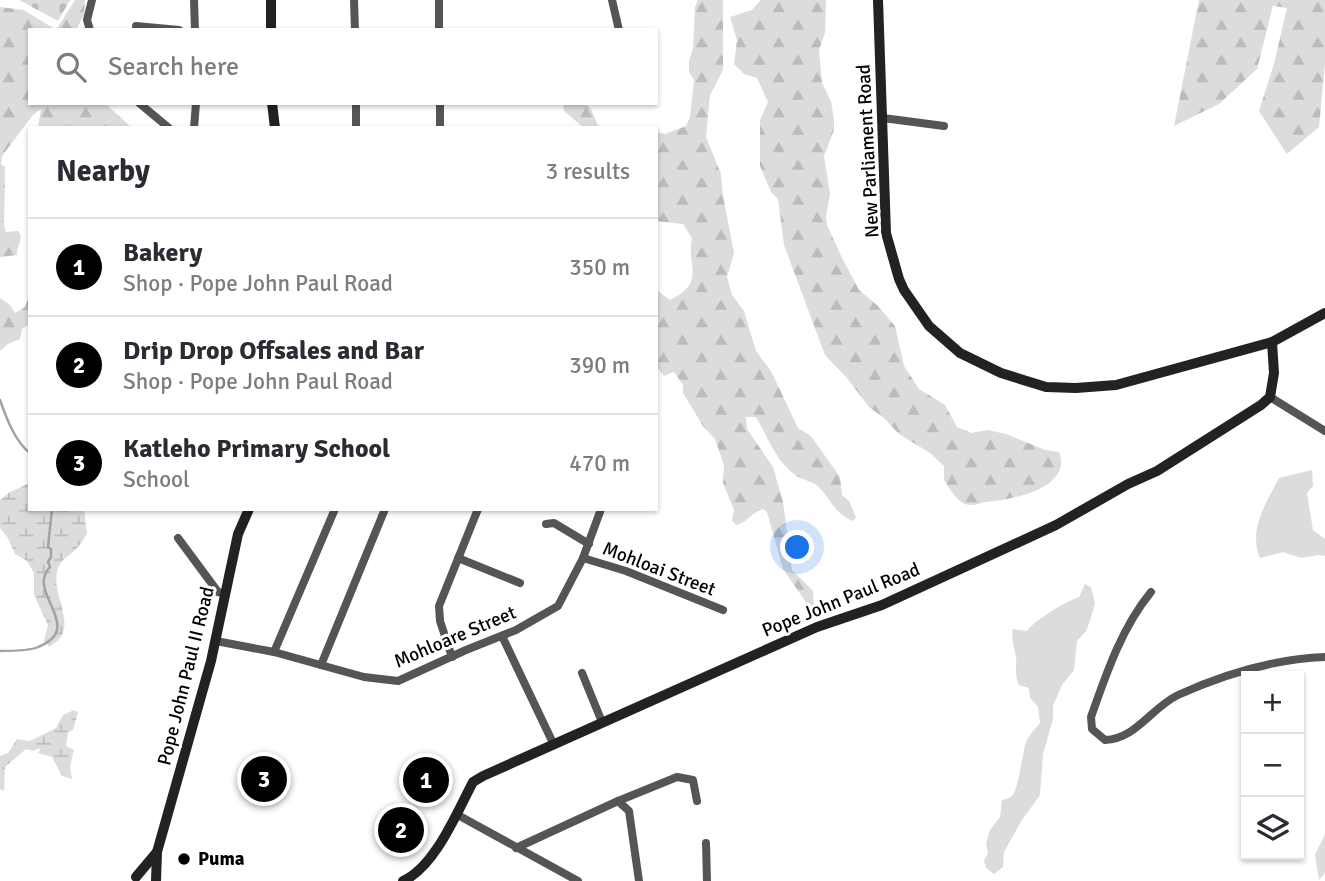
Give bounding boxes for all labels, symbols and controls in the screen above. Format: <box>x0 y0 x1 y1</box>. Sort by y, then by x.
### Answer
search box <box>28 28 658 105</box>
icon: search <box>52 48 90 86</box>
text: Search here <box>108 51 239 83</box>
street label: New Parliament Road <box>851 64 885 238</box>
text: Nearby <box>56 153 150 190</box>
text: 3 results <box>546 157 630 186</box>
text: Bakery <box>123 237 203 269</box>
text: 1 <box>73 253 85 282</box>
text: 350 m <box>569 253 630 282</box>
text: Shop · Pope John Paul Road <box>123 269 393 298</box>
text: Drip Drop Offsales and Bar <box>123 335 424 367</box>
text: 2 <box>73 351 85 380</box>
text: 390 m <box>569 351 630 380</box>
text: Shop · Pope John Paul Road <box>123 367 393 396</box>
text: Katleho Primary School <box>123 433 390 465</box>
text: 3 <box>73 449 85 478</box>
text: 470 m <box>569 449 630 478</box>
text: School <box>123 465 190 494</box>
your location <box>780 530 814 564</box>
street label: Mohloai Street <box>599 536 719 602</box>
street label: Pope John Paul Road <box>759 557 923 643</box>
street label: Pope John Paul II Road <box>152 584 220 768</box>
street label: Mohloare Street <box>390 600 520 674</box>
map controls <box>1241 671 1304 860</box>
button: + <box>1241 671 1304 734</box>
button: − <box>1241 734 1304 797</box>
pin: 3 <box>241 753 287 805</box>
pin: 1 <box>403 754 449 806</box>
button: layers <box>1241 797 1304 860</box>
pin: 2 <box>378 804 424 856</box>
place label: Puma <box>198 847 245 871</box>
marker: Puma <box>176 851 192 867</box>

